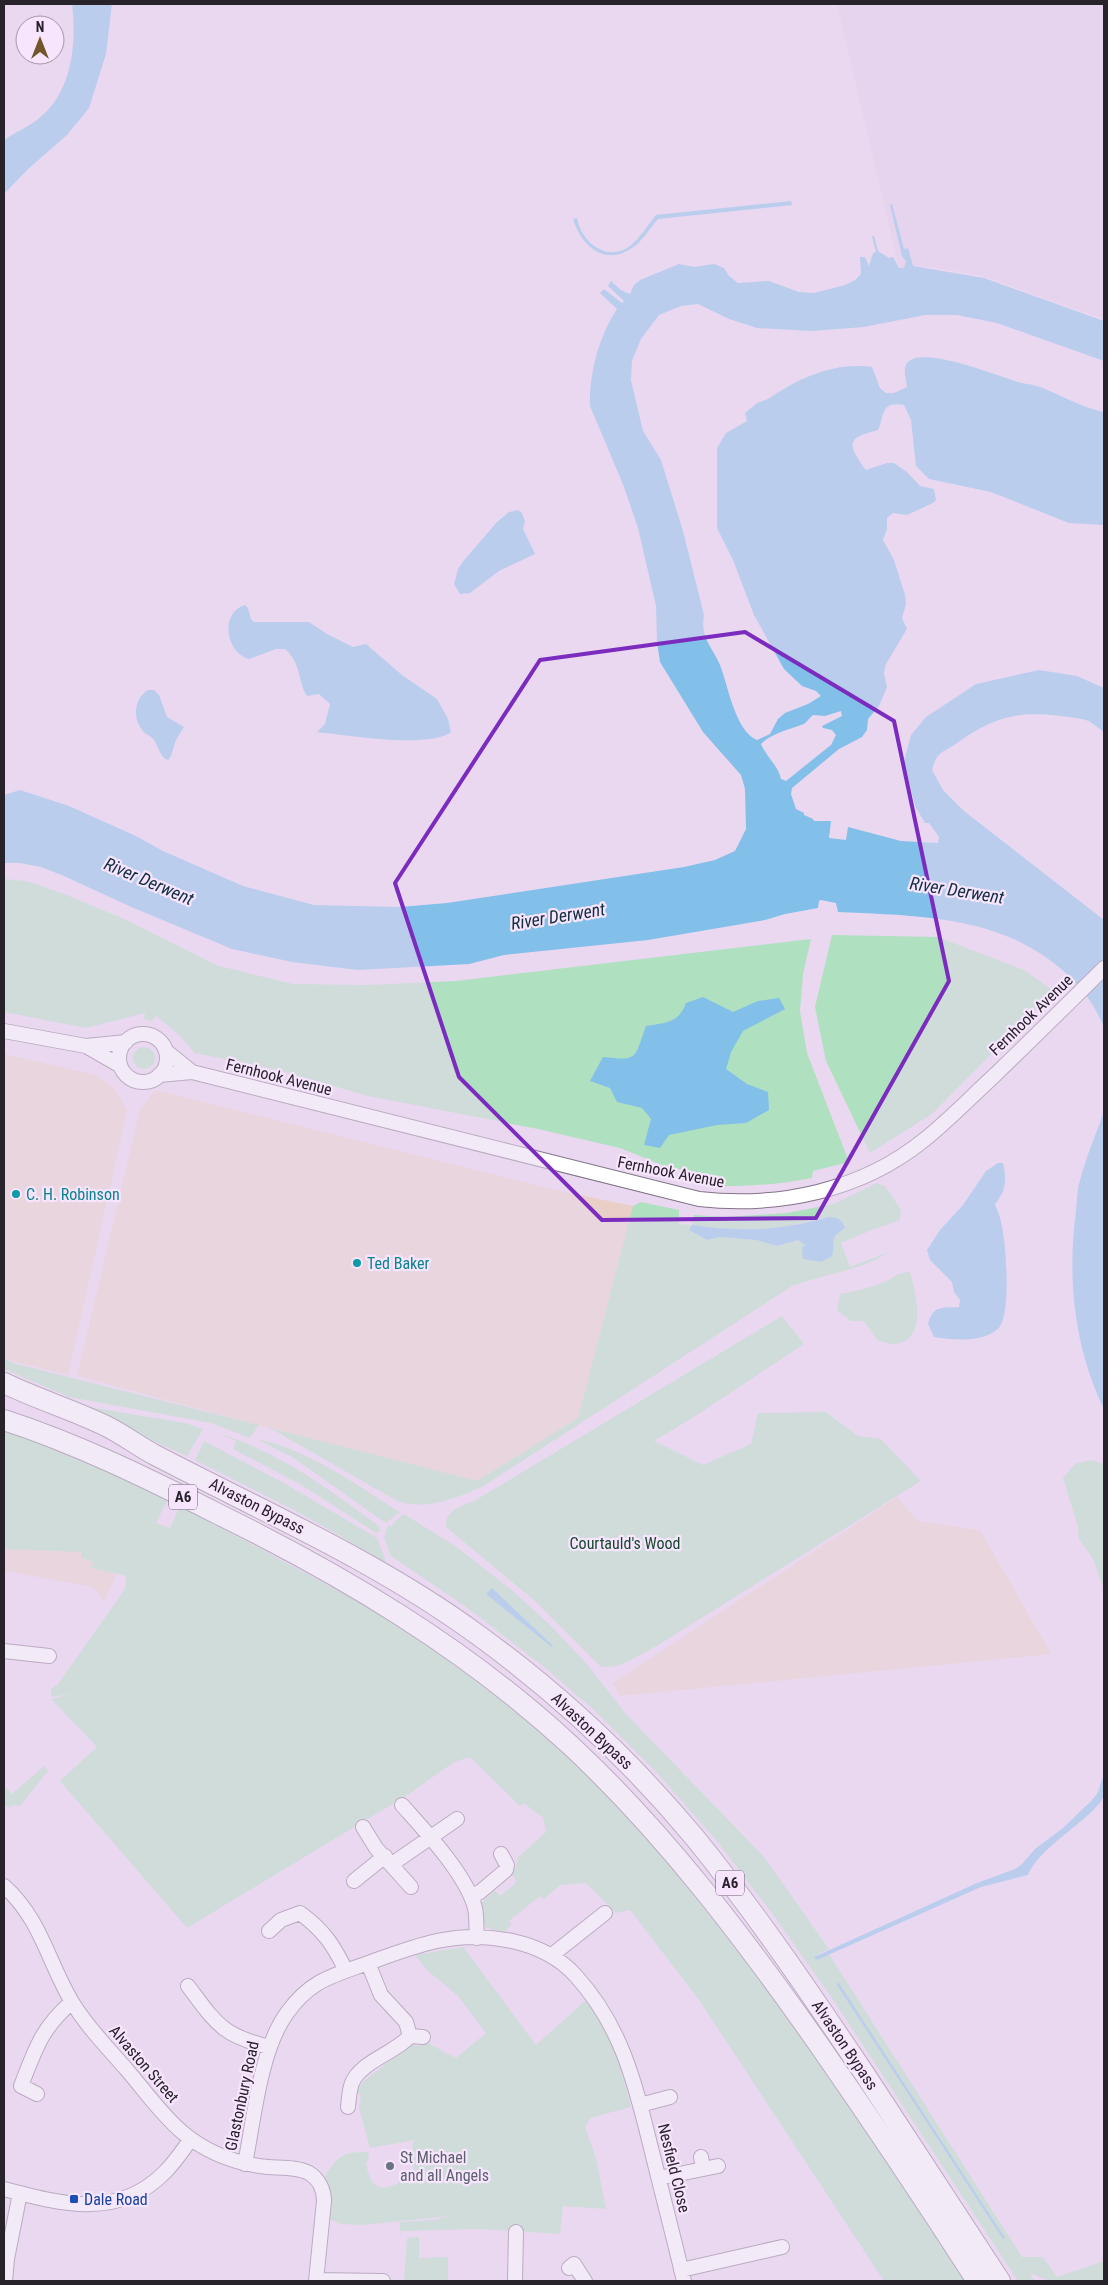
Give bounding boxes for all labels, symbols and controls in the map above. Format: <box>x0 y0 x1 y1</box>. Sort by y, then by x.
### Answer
north arrow <box>15 15 65 65</box>
text: N <box>36 19 44 35</box>
water label: River Derwent <box>101 853 198 910</box>
water label: River Derwent <box>908 872 1006 908</box>
water label: River Derwent <box>509 898 607 934</box>
street label: Fernhook Avenue <box>985 971 1077 1059</box>
street label: Fernhook Avenue <box>224 1055 334 1099</box>
street label: Fernhook Avenue <box>616 1152 726 1192</box>
place label: C. H. Robinson <box>26 1185 120 1204</box>
marker: C. H. Robinson <box>10 1188 22 1200</box>
place label: Ted Baker <box>367 1254 430 1273</box>
marker: Ted Baker <box>351 1257 363 1269</box>
street label: Alvaston Bypass <box>206 1474 308 1538</box>
road number: A6 <box>169 1484 197 1510</box>
park label: Courtauld's Wood <box>570 1534 680 1553</box>
street label: Alvaston Bypass <box>547 1689 637 1773</box>
road number: A6 <box>716 1870 744 1896</box>
street label: Alvaston Bypass <box>808 1997 882 2093</box>
street label: Alvaston Street <box>105 2022 183 2107</box>
street label: Glastonbury Road <box>221 2039 263 2153</box>
street label: Nesfield Close <box>654 2122 694 2214</box>
place label: St Michael and all Angels <box>400 2148 489 2185</box>
marker: St Michael and all Angels <box>384 2160 396 2172</box>
place label: Dale Road <box>84 2190 148 2209</box>
marker: Dale Road <box>68 2193 80 2205</box>

